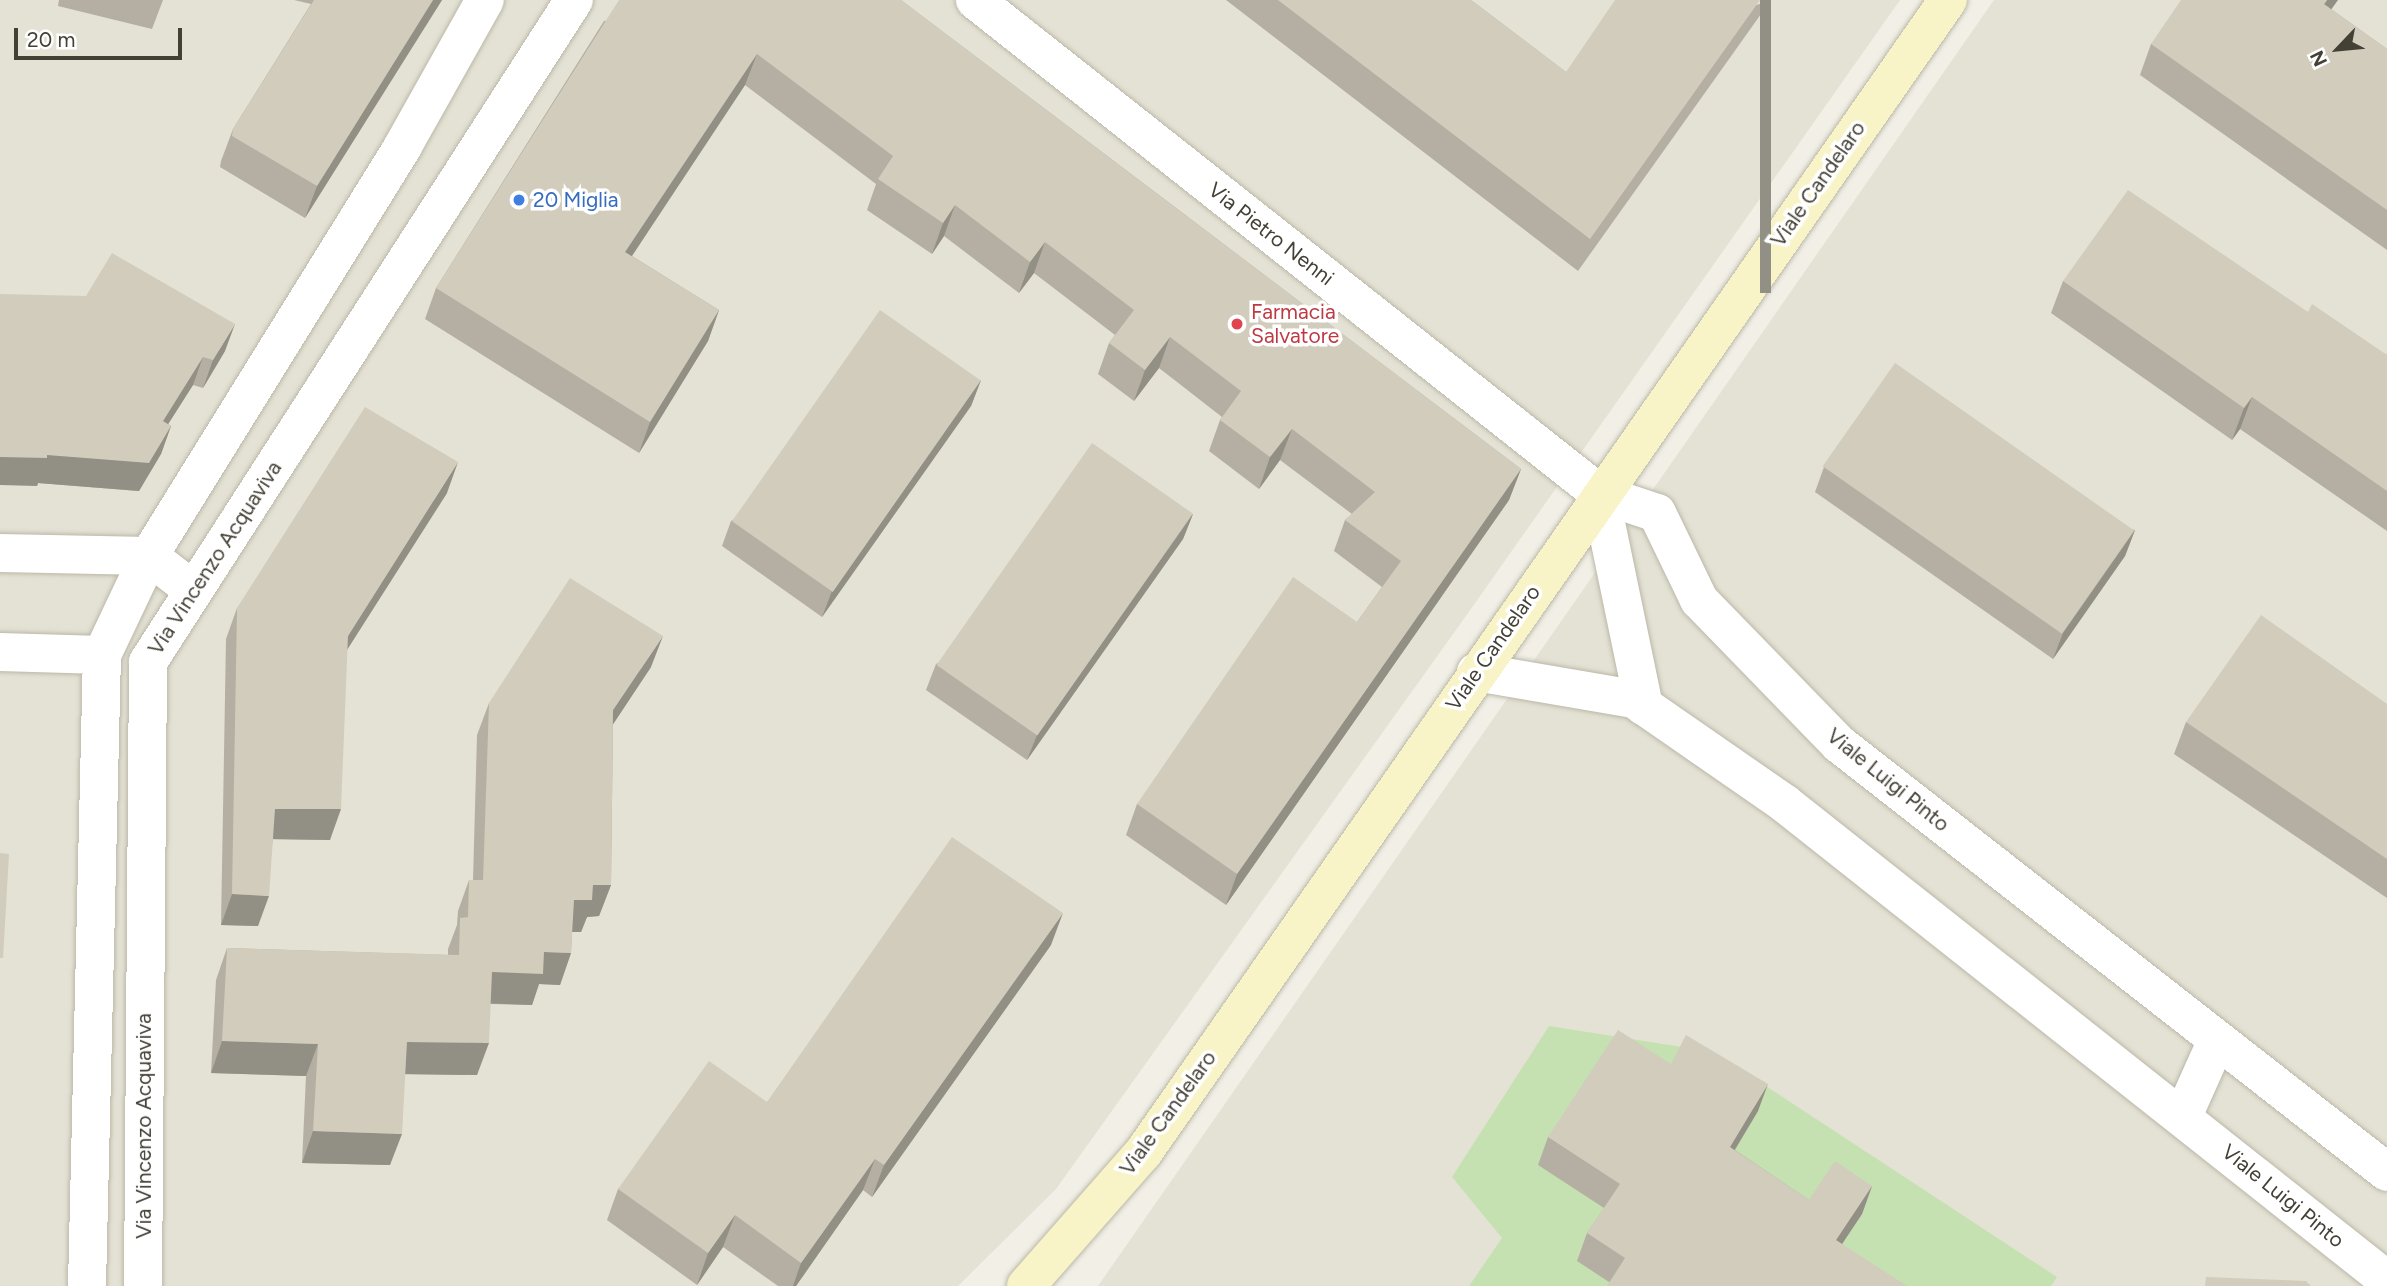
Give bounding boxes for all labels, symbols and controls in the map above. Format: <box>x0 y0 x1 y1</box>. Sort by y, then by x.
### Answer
scale bar <box>18 14 186 58</box>
north arrow <box>2303 14 2373 84</box>
text: 20 m <box>27 27 75 52</box>
text: N <box>2305 47 2332 70</box>
street label: Viale Candelaro <box>1765 116 1871 252</box>
street label: Via Pietro Nenni <box>1203 177 1339 291</box>
place label: 20 Miglia <box>533 187 619 213</box>
marker: 20 Miglia <box>511 192 527 208</box>
place label: Farmacia Salvatore <box>1251 299 1339 349</box>
marker: Farmacia Salvatore <box>1229 316 1245 332</box>
street label: Via Vincenzo Acquaviva <box>143 456 287 660</box>
street label: Viale Candelaro <box>1440 580 1546 716</box>
street label: Viale Luigi Pinto <box>1822 723 1954 837</box>
street label: Via Vincenzo Acquaviva <box>131 1013 157 1239</box>
street label: Viale Candelaro <box>1114 1046 1222 1180</box>
street label: Viale Luigi Pinto <box>2217 1139 2349 1253</box>

